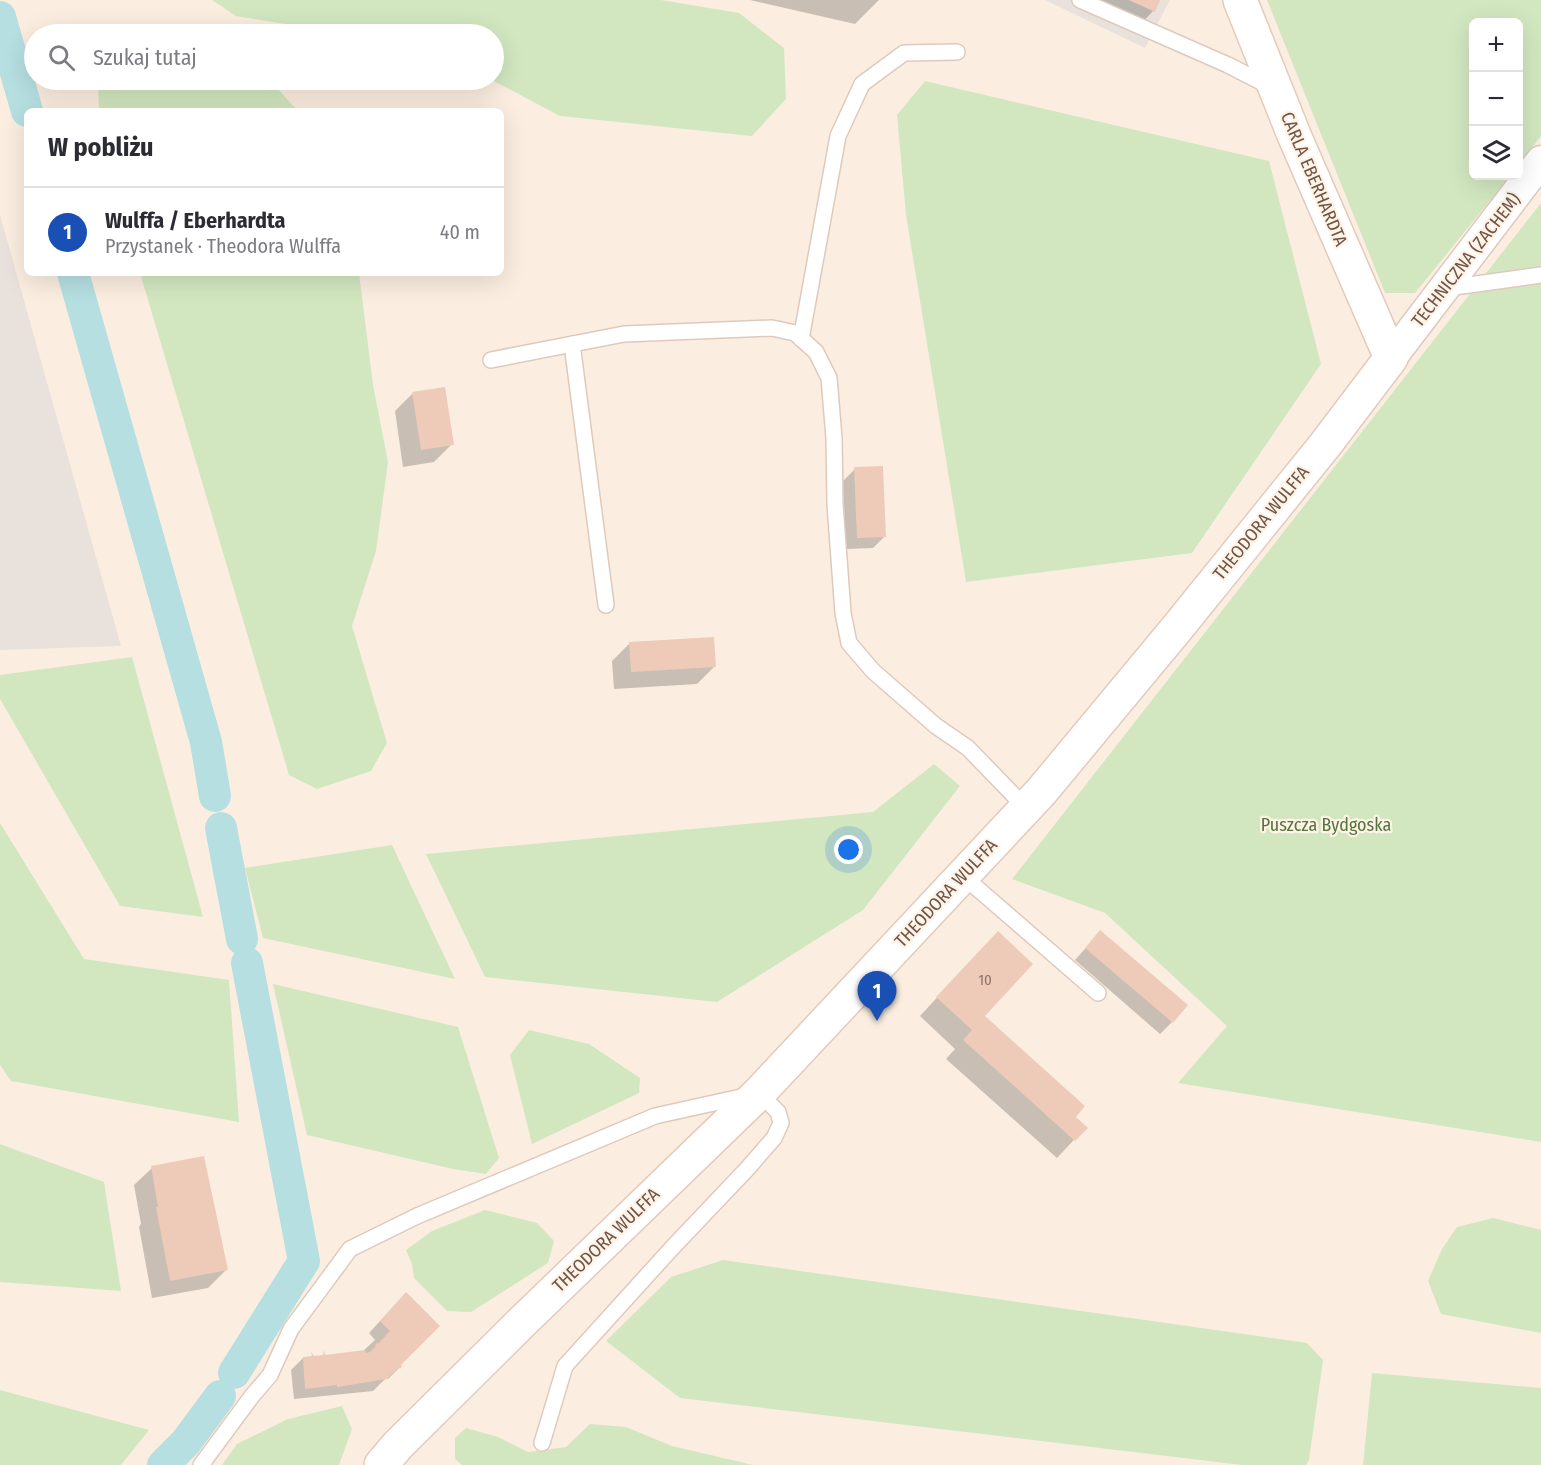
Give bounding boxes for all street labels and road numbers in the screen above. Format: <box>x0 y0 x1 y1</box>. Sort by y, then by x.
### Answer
street label: CARLA EBERHARDTA <box>1276 109 1352 250</box>
street label: TECHNICZNA (ZACHEM) <box>1407 189 1525 331</box>
street label: THEODORA WULFFA <box>1208 461 1314 584</box>
street label: THEODORA WULFFA <box>890 834 1002 952</box>
street label: THEODORA WULFFA <box>548 1183 665 1297</box>

